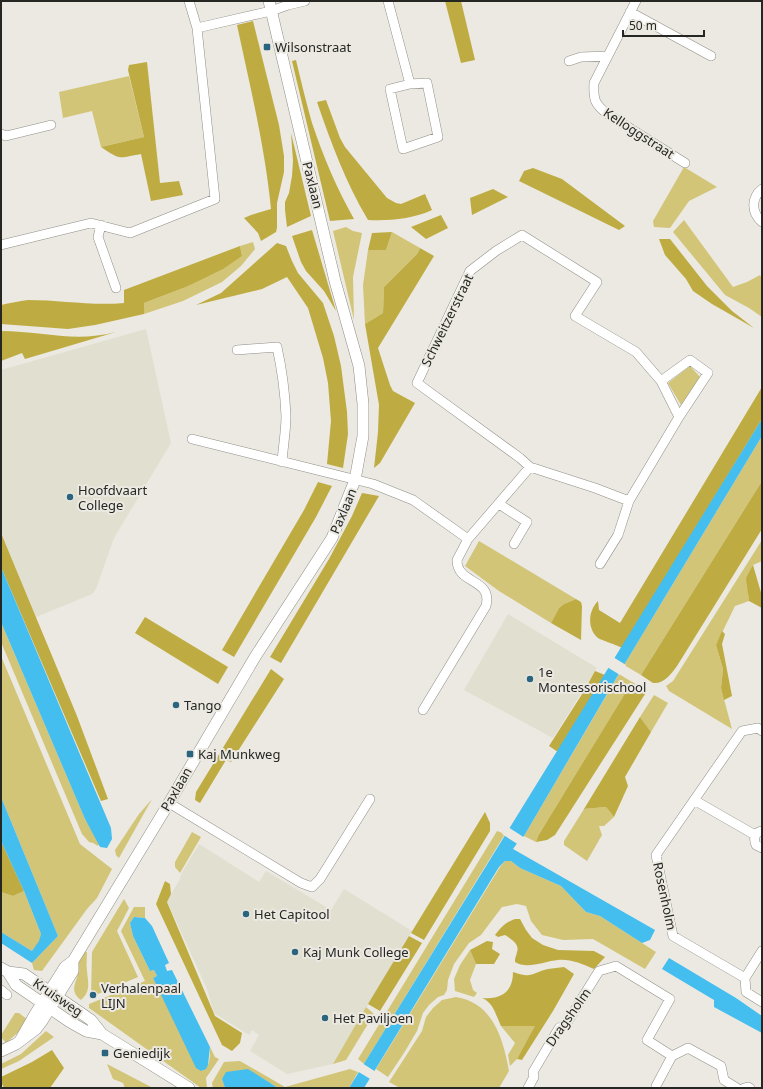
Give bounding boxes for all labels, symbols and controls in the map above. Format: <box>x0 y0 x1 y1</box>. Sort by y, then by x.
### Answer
scale bar <box>623 12 704 38</box>
text: 50 m <box>629 17 657 34</box>
place label: Wilsonstraat <box>275 38 352 56</box>
marker: Wilsonstraat <box>262 42 272 52</box>
street label: Kelloggstraat <box>600 103 678 163</box>
street label: Paxlaan <box>298 160 328 210</box>
street label: Schweitzerstraat <box>417 270 477 369</box>
place label: Hoofdvaart College <box>78 481 147 514</box>
street label: Paxlaan <box>325 485 361 537</box>
marker: Hoofdvaart College <box>65 492 75 502</box>
place label: 1e Montessorischool <box>538 663 646 696</box>
marker: 1e Montessorischool <box>525 674 535 684</box>
place label: Tango <box>184 696 222 714</box>
marker: Tango <box>171 700 181 710</box>
place label: Kaj Munkweg <box>198 745 280 763</box>
marker: Kaj Munkweg <box>185 749 195 759</box>
street label: Paxlaan <box>156 764 196 814</box>
street label: Rosenholm <box>649 860 681 932</box>
place label: Het Capitool <box>254 905 330 923</box>
marker: Het Capitool <box>241 909 251 919</box>
place label: Kaj Munk College <box>303 943 409 961</box>
marker: Kaj Munk College <box>290 947 300 957</box>
street label: Kruisweg <box>30 974 86 1020</box>
place label: Verhalenpaal LIJN <box>101 979 181 1012</box>
street label: Dragsholm <box>541 984 595 1050</box>
marker: Verhalenpaal LIJN <box>88 990 98 1000</box>
place label: Het Paviljoen <box>333 1009 413 1027</box>
marker: Het Paviljoen <box>320 1013 330 1023</box>
place label: Geniedijk <box>113 1044 170 1062</box>
marker: Geniedijk <box>100 1048 110 1058</box>

